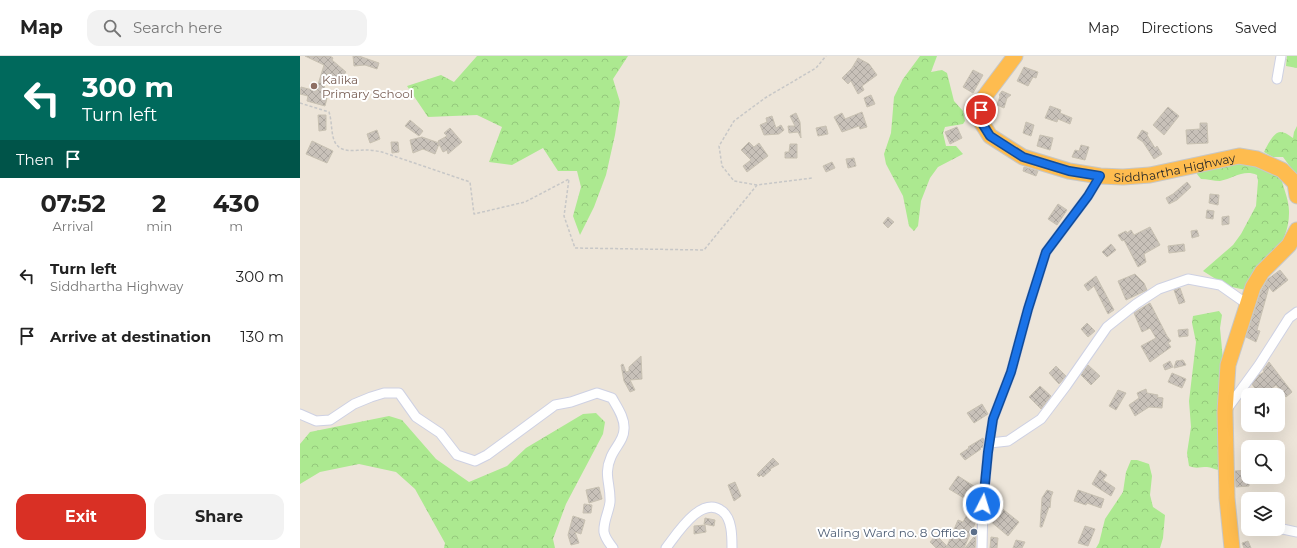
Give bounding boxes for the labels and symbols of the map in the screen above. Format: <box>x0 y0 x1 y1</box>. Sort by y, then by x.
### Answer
place label: Kalika Primary School <box>322 72 413 101</box>
marker: Kalika Primary School <box>309 81 319 91</box>
pin <box>964 93 998 127</box>
street label: Siddhartha Highway <box>1113 149 1237 185</box>
position arrow <box>962 483 1004 525</box>
place label: Waling Ward no. 8 Office <box>817 525 966 540</box>
marker: Waling Ward no. 8 Office <box>969 527 979 537</box>

